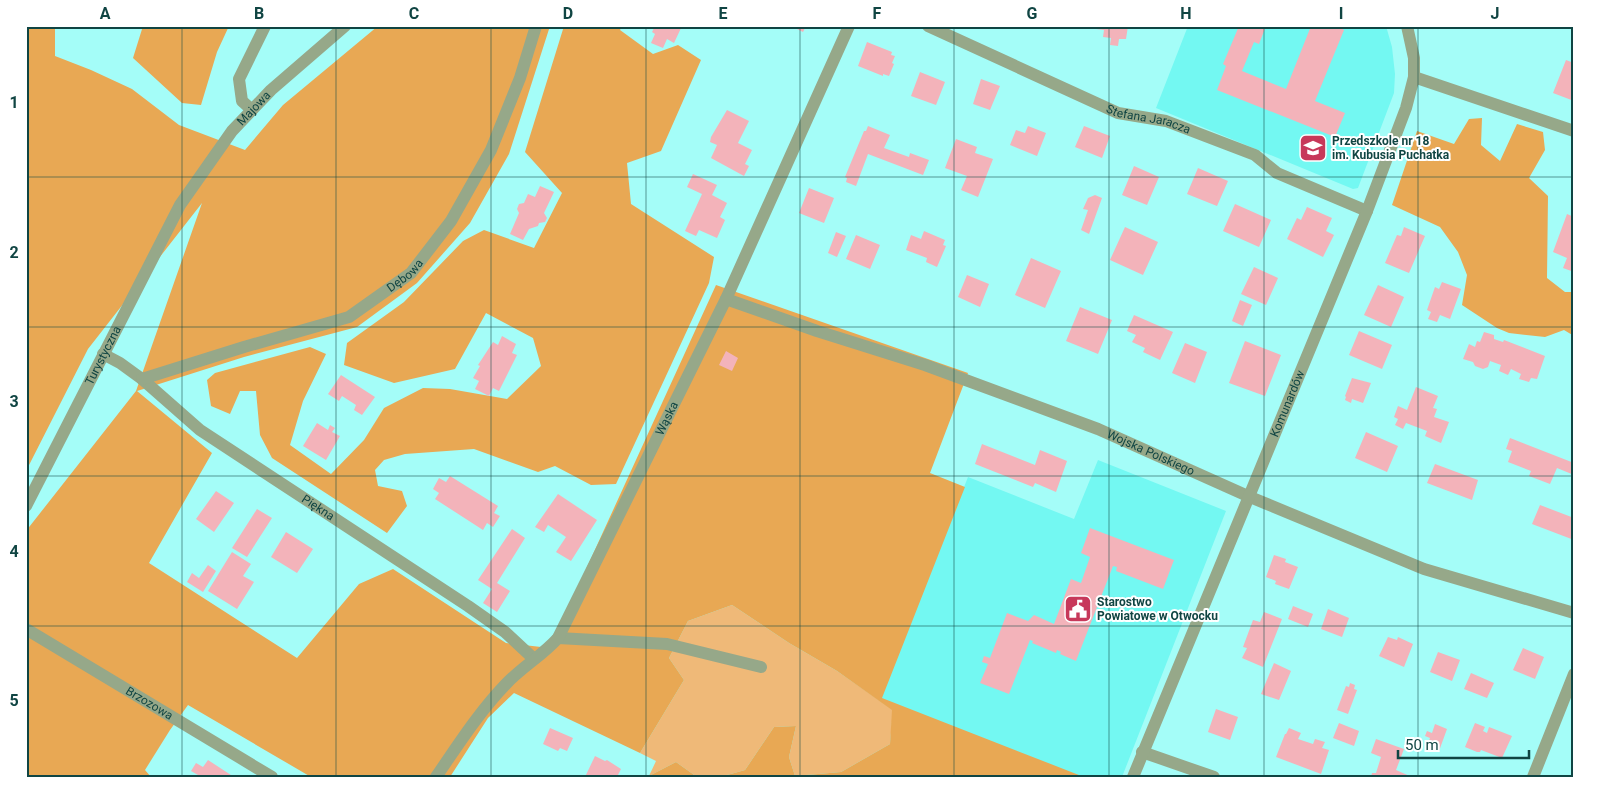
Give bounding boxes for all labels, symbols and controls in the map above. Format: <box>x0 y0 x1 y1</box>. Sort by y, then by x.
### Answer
text: A <box>100 4 111 23</box>
text: B <box>254 4 264 23</box>
text: C <box>409 4 419 23</box>
text: D <box>563 4 573 23</box>
text: E <box>719 4 728 23</box>
text: F <box>873 4 882 23</box>
text: G <box>1027 4 1038 23</box>
text: H <box>1180 4 1192 23</box>
text: I <box>1339 4 1343 23</box>
text: J <box>1491 4 1499 23</box>
street label: Majowa <box>234 88 273 128</box>
text: 1 <box>9 93 19 112</box>
street label: Stefana Jaracza <box>1104 102 1192 137</box>
school or university icon: Przedszkole nr 18 im. Kubusia Puchatka <box>1298 133 1328 163</box>
place label: Przedszkole nr 18 im. Kubusia Puchatka <box>1332 134 1450 162</box>
text: 2 <box>9 243 19 262</box>
street label: Dębowa <box>384 256 426 295</box>
street label: Turystyczna <box>82 324 124 387</box>
street label: Komunardów <box>1267 368 1307 439</box>
text: 3 <box>9 392 19 411</box>
street label: Wąska <box>653 399 681 438</box>
street label: Wojska Polskiego <box>1105 427 1197 478</box>
street label: Piękna <box>299 492 337 523</box>
text: 4 <box>9 542 19 561</box>
public building icon: Starostwo Powiatowe w Otwocku <box>1063 594 1093 624</box>
place label: Starostwo Powiatowe w Otwocku <box>1097 595 1218 623</box>
street label: Brzozowa <box>123 684 175 723</box>
text: 5 <box>9 691 19 710</box>
scale bar <box>1398 728 1529 760</box>
text: 50 m <box>1405 736 1439 754</box>

